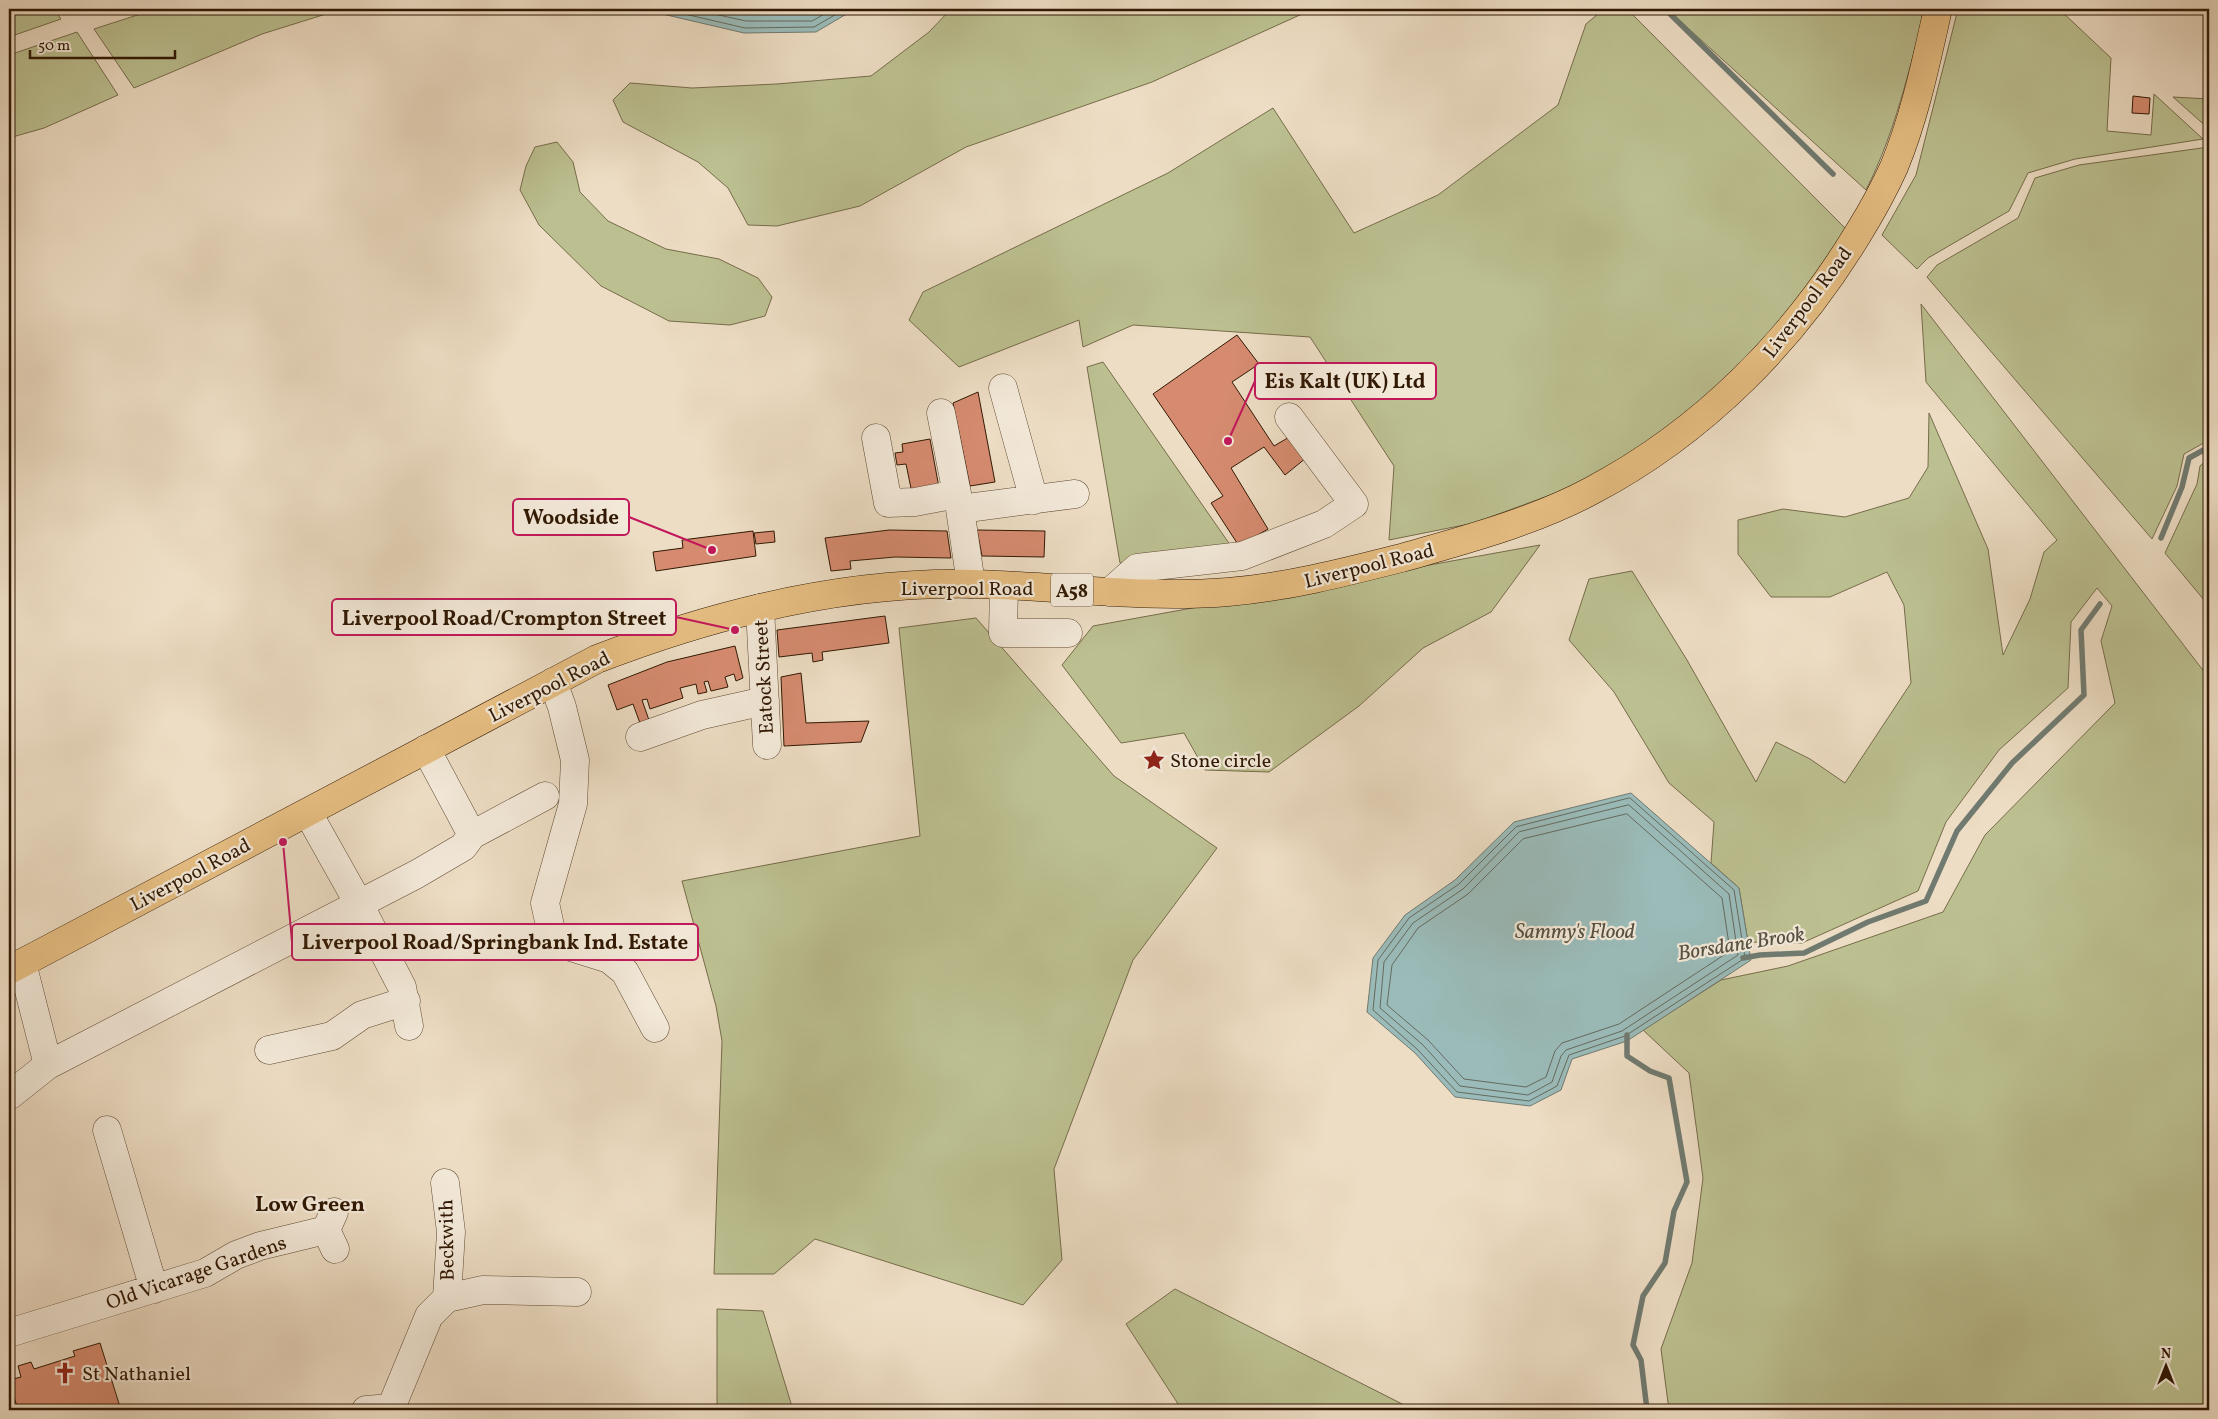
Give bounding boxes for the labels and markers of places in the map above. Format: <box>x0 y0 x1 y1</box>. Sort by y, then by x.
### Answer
callout: Eis Kalt (UK) Ltd <box>1255 363 1436 399</box>
callout: Woodside <box>513 499 629 535</box>
callout: Liverpool Road/Crompton Street <box>332 599 676 635</box>
place icon: Stone circle <box>1141 747 1167 773</box>
place label: Stone circle <box>1170 748 1271 776</box>
callout: Liverpool Road/Springbank Ind. Estate <box>292 924 698 960</box>
church icon: St Nathaniel <box>52 1360 78 1386</box>
place label: St Nathaniel <box>82 1361 191 1389</box>

